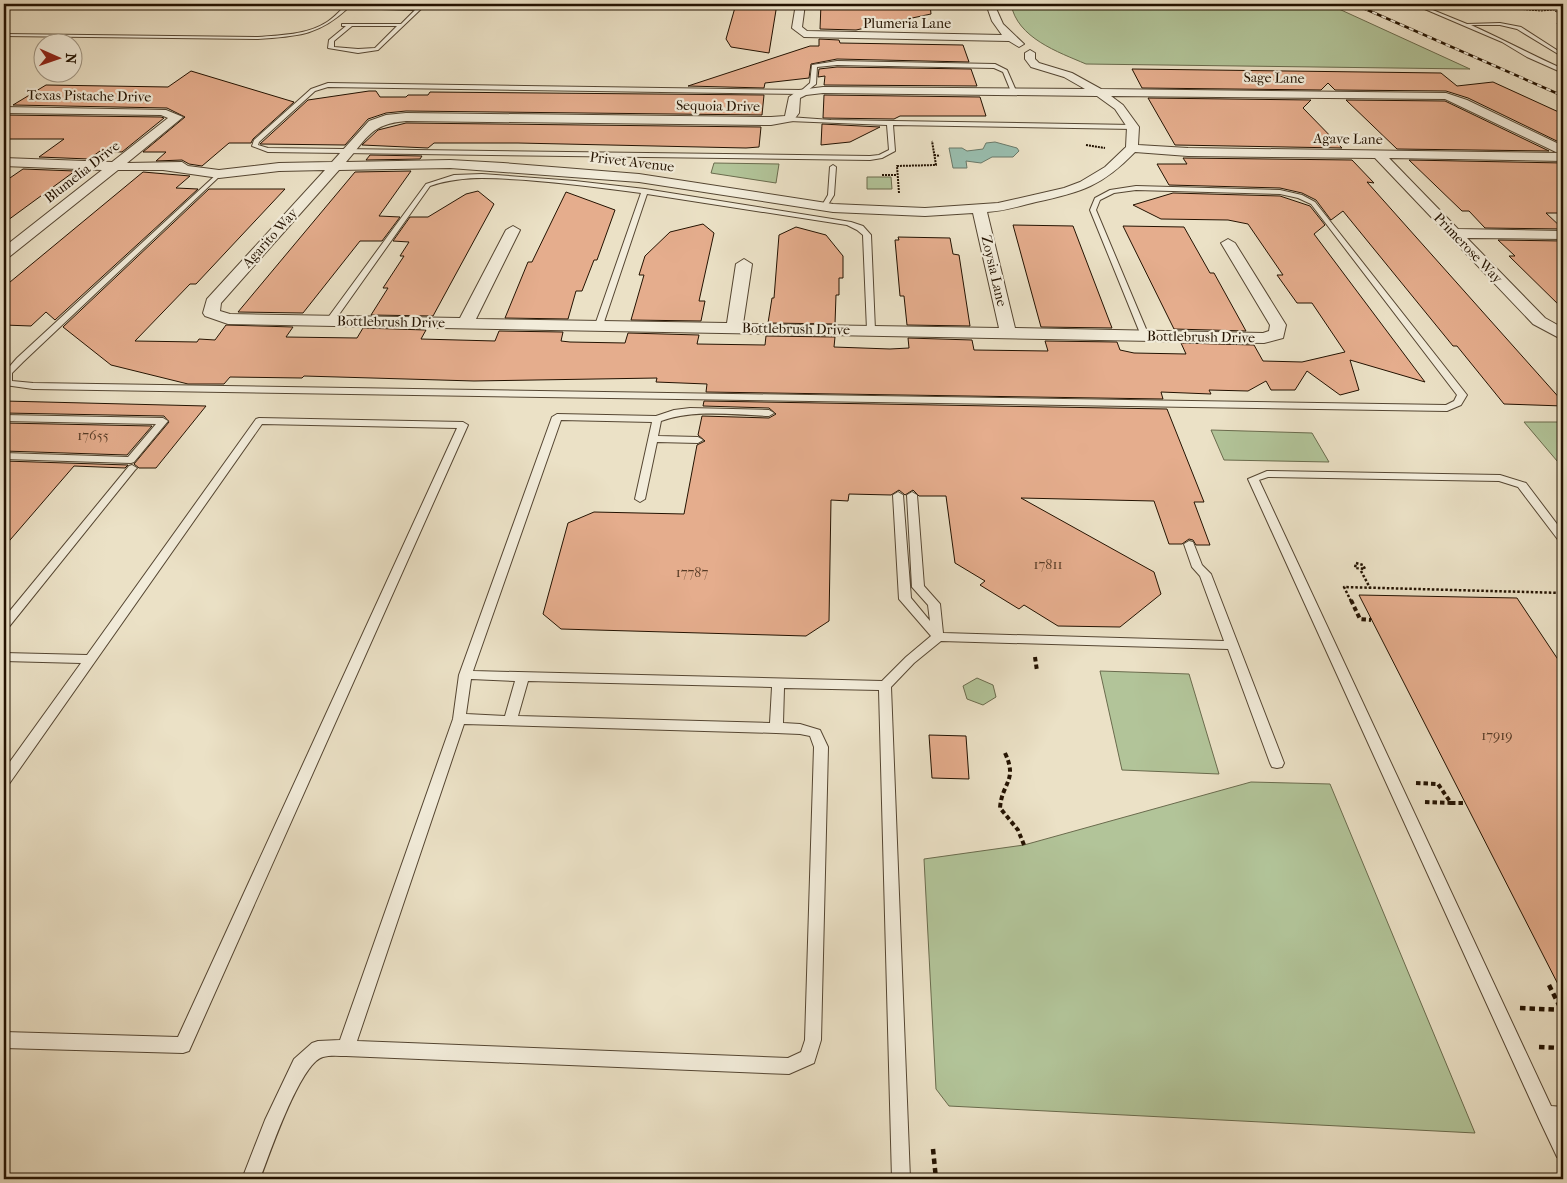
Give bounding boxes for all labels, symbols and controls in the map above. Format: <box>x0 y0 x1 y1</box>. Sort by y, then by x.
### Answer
street label: Plumeria Lane <box>863 15 951 32</box>
north arrow <box>32 32 82 82</box>
text: N <box>62 53 79 64</box>
street label: Sage Lane <box>1243 69 1305 87</box>
street label: Texas Pistache Drive <box>27 86 151 106</box>
street label: Sequoia Drive <box>676 97 760 115</box>
street label: Agave Lane <box>1312 130 1383 148</box>
street label: Blumelia Drive <box>41 137 123 207</box>
street label: Privet Avenue <box>589 148 675 176</box>
street label: Agarito Way <box>238 204 302 272</box>
street label: Primerose Way <box>1430 209 1506 287</box>
street label: Zoysia Lane <box>978 234 1010 308</box>
street label: Bottlebrush Drive <box>337 313 445 331</box>
street label: Bottlebrush Drive <box>742 320 850 338</box>
street label: Bottlebrush Drive <box>1147 328 1255 346</box>
house number: 17655 <box>77 427 109 444</box>
house number: 17811 <box>1034 556 1062 573</box>
house number: 17787 <box>676 564 708 581</box>
house number: 17919 <box>1481 727 1513 744</box>

